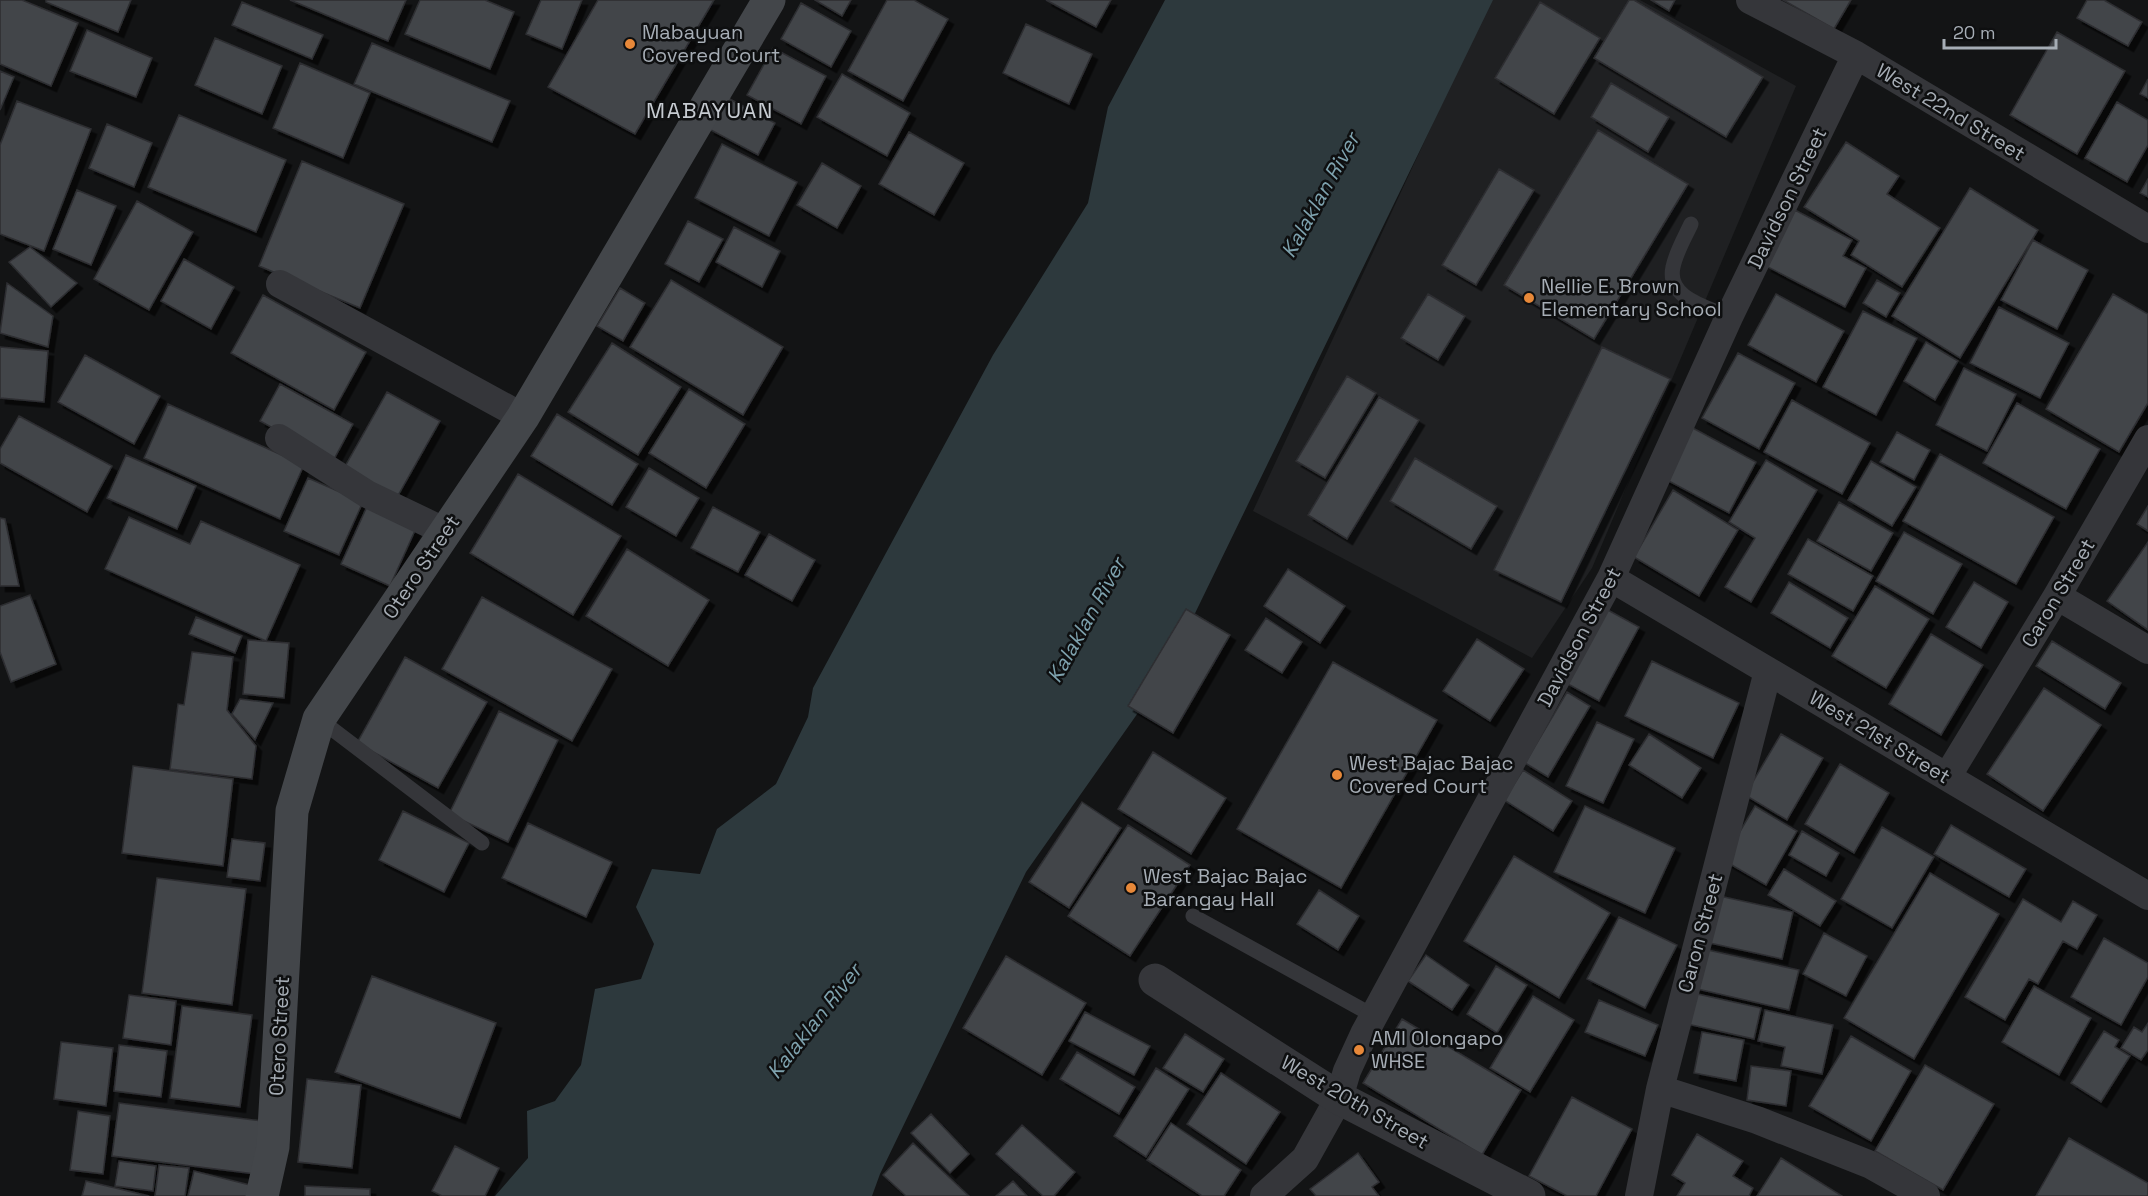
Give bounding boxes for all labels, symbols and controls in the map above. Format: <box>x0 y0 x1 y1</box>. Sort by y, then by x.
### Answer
scale bar <box>1944 12 2056 50</box>
place label: Mabayuan Covered Court <box>642 19 780 68</box>
text: 20 m <box>1953 21 1996 44</box>
marker: Mabayuan Covered Court <box>623 37 637 51</box>
street label: West 22nd Street <box>1872 57 2030 167</box>
district label: MABAYUAN <box>646 96 774 124</box>
street label: Davidson Street <box>1742 123 1832 273</box>
water label: Kalaklan River <box>1275 126 1366 262</box>
place label: Nellie E. Brown Elementary School <box>1541 273 1722 322</box>
marker: Nellie E. Brown Elementary School <box>1522 291 1536 305</box>
street label: Otero Street <box>377 510 465 624</box>
street label: Caron Street <box>2015 534 2101 652</box>
water label: Kalaklan River <box>1041 551 1132 687</box>
street label: Davidson Street <box>1531 563 1627 711</box>
street label: West 21st Street <box>1805 685 1955 789</box>
place label: West Bajac Bajac Covered Court <box>1349 750 1514 799</box>
marker: West Bajac Bajac Covered Court <box>1330 768 1344 782</box>
place label: West Bajac Bajac Barangay Hall <box>1143 863 1308 912</box>
street label: Caron Street <box>1672 871 1728 995</box>
marker: West Bajac Bajac Barangay Hall <box>1124 881 1138 895</box>
water label: Kalaklan River <box>761 956 869 1084</box>
street label: Otero Street <box>263 975 295 1097</box>
place label: AMI Olongapo WHSE <box>1371 1025 1503 1074</box>
marker: AMI Olongapo WHSE <box>1352 1043 1366 1057</box>
street label: West 20th Street <box>1276 1049 1434 1155</box>

